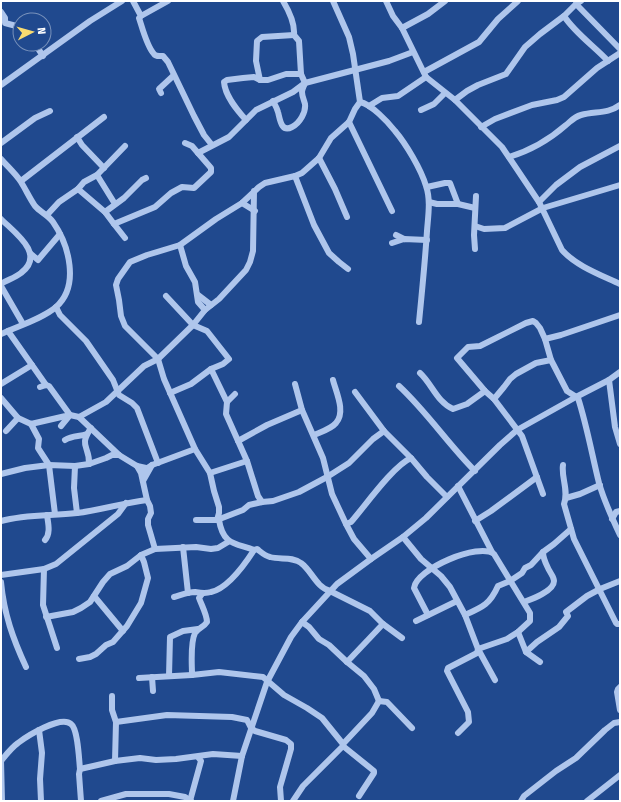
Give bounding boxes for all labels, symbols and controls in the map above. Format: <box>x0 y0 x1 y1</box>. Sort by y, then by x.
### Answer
north arrow <box>12 12 52 52</box>
text: N <box>35 27 48 35</box>

